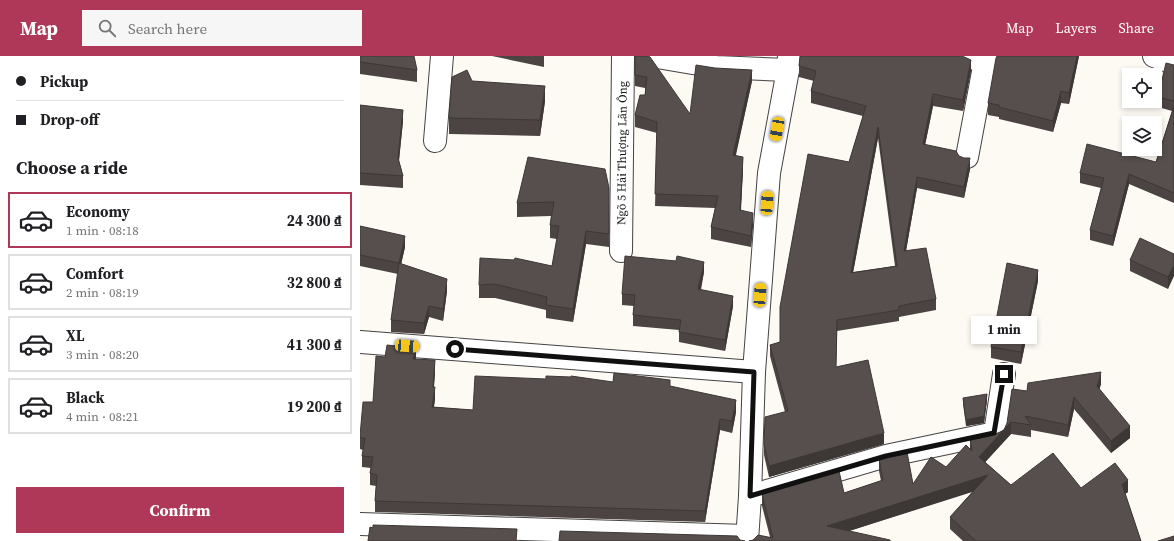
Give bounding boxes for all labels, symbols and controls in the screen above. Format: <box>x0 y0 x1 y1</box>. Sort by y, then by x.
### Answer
search box <box>82 10 362 46</box>
text: Map <box>20 15 58 41</box>
icon: search <box>96 17 118 39</box>
text: Search here <box>128 18 207 39</box>
text: Map <box>1006 18 1033 38</box>
text: Layers <box>1055 18 1097 38</box>
text: Share <box>1119 18 1154 38</box>
map controls <box>1122 68 1162 156</box>
button: locate <box>1122 68 1162 108</box>
text: Pickup <box>40 71 88 92</box>
street label: Ngõ 5 Hải Thượng Lãn Ông <box>613 81 631 225</box>
text: Drop-off <box>40 109 99 130</box>
car <box>769 116 785 142</box>
button: layers <box>1122 116 1162 156</box>
text: Choose a ride <box>16 155 128 180</box>
car <box>760 191 774 215</box>
text: Economy <box>66 201 130 222</box>
icon: car <box>18 202 54 238</box>
text: 24 300 ₫ <box>287 210 342 231</box>
text: 1 min · 08:18 <box>66 222 139 239</box>
text: Comfort <box>66 263 124 284</box>
icon: car <box>18 264 54 300</box>
text: 32 800 ₫ <box>287 272 342 293</box>
car <box>753 283 767 307</box>
text: 2 min · 08:19 <box>66 284 139 301</box>
callout: 1 min <box>971 316 1037 344</box>
text: 1 min <box>987 321 1021 338</box>
text: XL <box>66 325 85 346</box>
icon: car <box>18 326 54 362</box>
text: 41 300 ₫ <box>287 334 342 355</box>
car <box>395 339 419 353</box>
route start <box>446 340 464 358</box>
text: 3 min · 08:20 <box>66 346 139 363</box>
route end <box>995 365 1013 383</box>
text: Black <box>66 387 105 408</box>
icon: car <box>18 388 54 424</box>
text: 19 200 ₫ <box>287 396 342 417</box>
text: 4 min · 08:21 <box>66 408 139 425</box>
button: Confirm <box>16 487 344 533</box>

